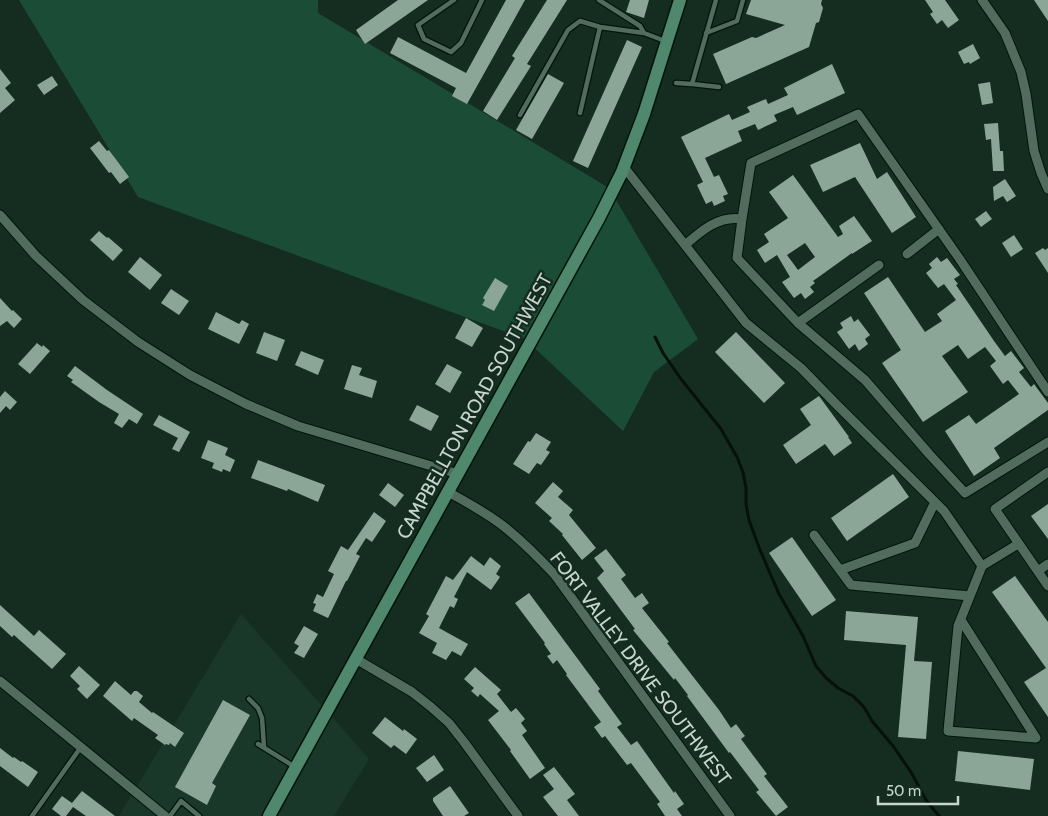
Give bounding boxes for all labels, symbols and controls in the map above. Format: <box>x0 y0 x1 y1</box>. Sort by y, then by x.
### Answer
street label: CAMPBELLTON ROAD SOUTHWEST <box>392 270 557 543</box>
street label: FORT VALLEY DRIVE SOUTHWEST <box>545 547 736 790</box>
scale bar <box>878 774 958 806</box>
text: 50 m <box>886 782 921 800</box>

